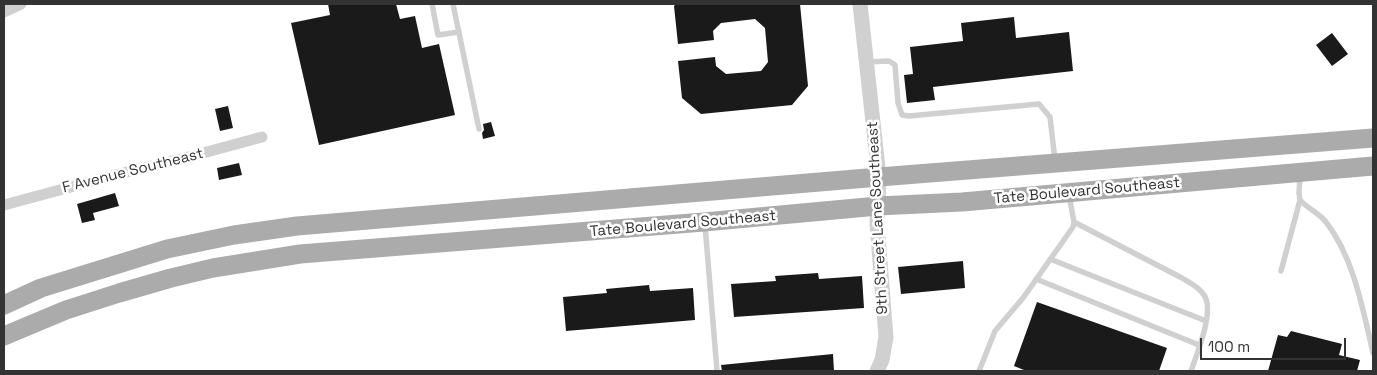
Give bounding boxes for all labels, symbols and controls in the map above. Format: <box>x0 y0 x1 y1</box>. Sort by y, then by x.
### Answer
street label: 9th Street Lane Southeast <box>864 121 892 315</box>
street label: F Avenue Southeast <box>61 145 205 197</box>
street label: Tate Boulevard Southeast <box>993 174 1181 208</box>
street label: Tate Boulevard Southeast <box>589 207 777 241</box>
scale bar <box>1202 328 1348 360</box>
text: 100 m <box>1208 337 1250 356</box>

